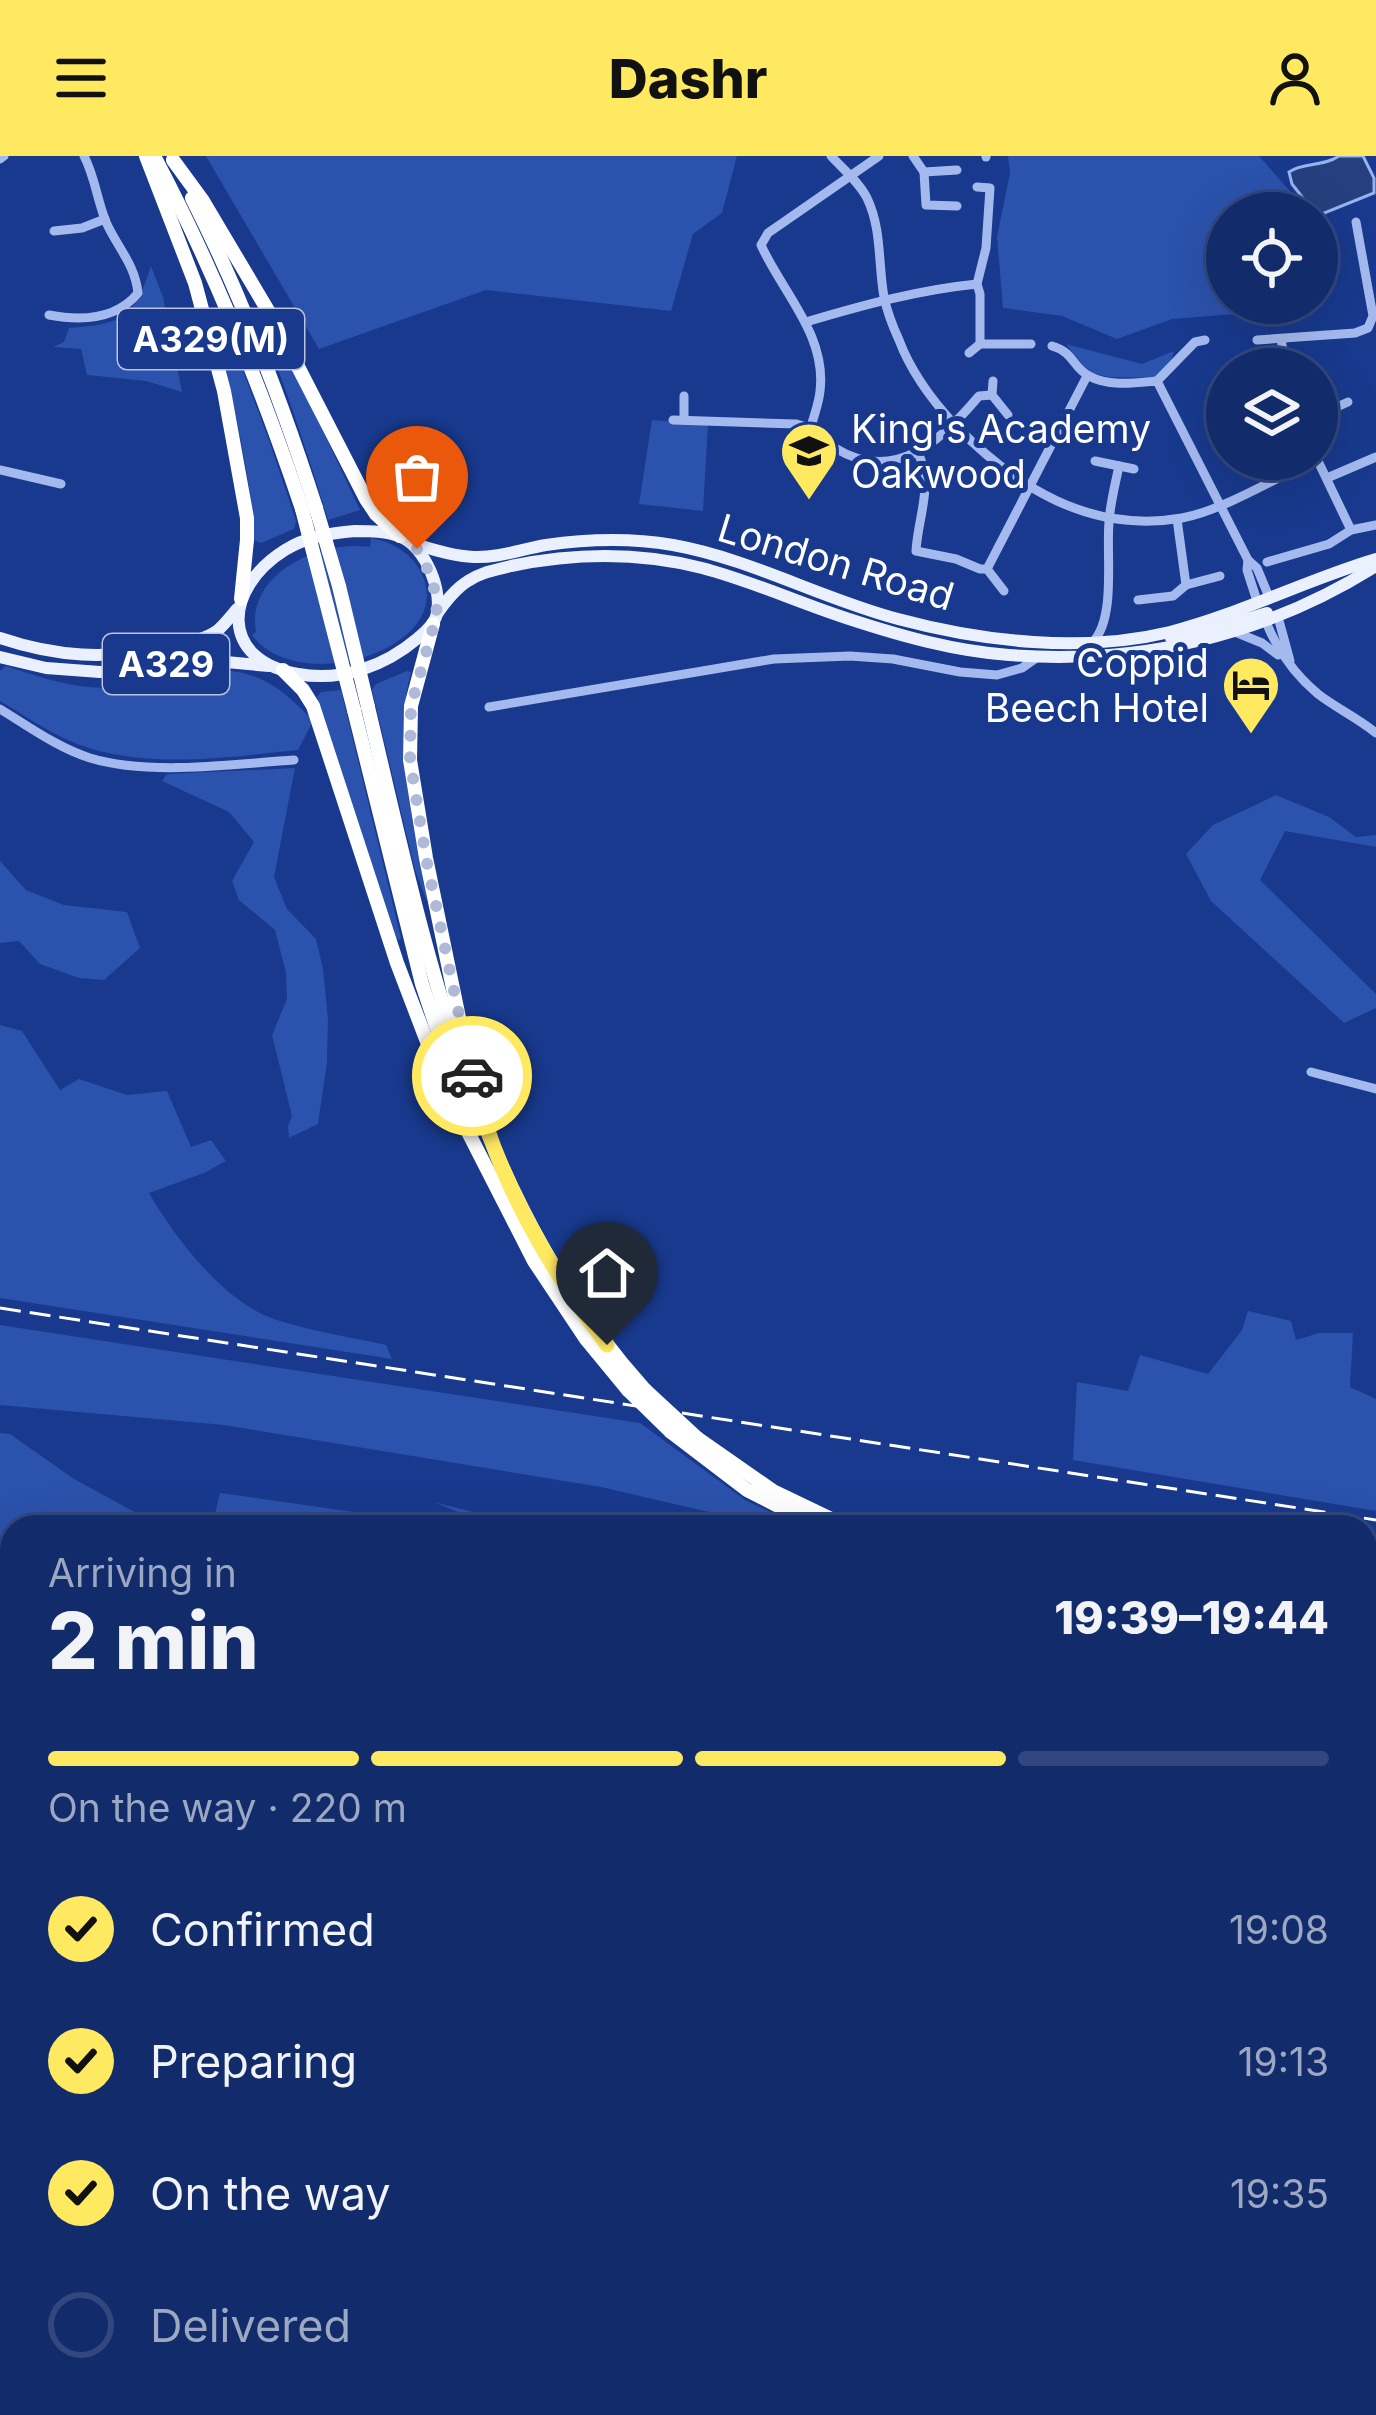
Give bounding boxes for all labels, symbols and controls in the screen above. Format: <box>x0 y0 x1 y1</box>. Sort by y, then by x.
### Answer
icon: menu <box>48 45 114 111</box>
icon: person <box>1262 45 1328 111</box>
text: Dashr <box>609 46 767 111</box>
map controls <box>1206 192 1338 480</box>
button: locate <box>1206 192 1338 324</box>
road number: A329(M) <box>118 309 304 369</box>
button: layers <box>1206 348 1338 480</box>
place label: King's Academy Oakwood <box>851 405 1151 497</box>
school or university icon: King's Academy Oakwood <box>778 420 840 502</box>
pin <box>366 426 468 549</box>
icon: bag <box>384 444 450 510</box>
street label: London Road <box>713 503 960 620</box>
road number: A329 <box>103 634 229 694</box>
place label: Coppid Beech Hotel <box>985 639 1209 731</box>
hotel icon: Coppid Beech Hotel <box>1220 654 1282 736</box>
courier <box>412 1016 532 1136</box>
icon: car <box>439 1043 505 1109</box>
pin <box>556 1222 658 1345</box>
icon: home <box>574 1240 640 1306</box>
text: Arriving in <box>48 1549 237 1596</box>
text: 19:39–19:44 <box>1054 1590 1329 1645</box>
text: 2 min <box>48 1593 259 1688</box>
text: On the way · 220 m <box>48 1784 407 1831</box>
icon: check <box>48 1896 114 1962</box>
text: Confirmed <box>150 1902 375 1957</box>
text: 19:08 <box>1229 1906 1329 1953</box>
icon: check <box>48 2028 114 2094</box>
text: Preparing <box>150 2034 357 2089</box>
text: 19:13 <box>1238 2038 1329 2085</box>
icon: check <box>48 2160 114 2226</box>
text: On the way <box>150 2166 391 2221</box>
text: 19:35 <box>1230 2170 1329 2217</box>
text: Delivered <box>150 2298 351 2353</box>

